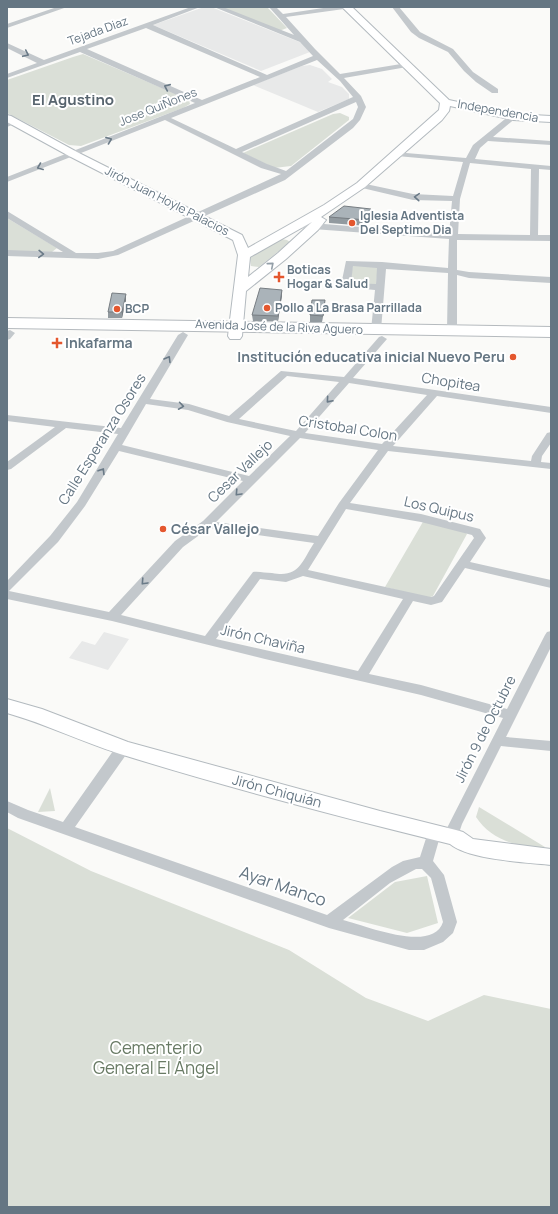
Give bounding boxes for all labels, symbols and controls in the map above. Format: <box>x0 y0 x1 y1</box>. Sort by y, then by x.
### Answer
street label: Tejada Diaz <box>65 12 130 49</box>
one-way arrow <box>21 49 29 57</box>
street label: Jose QuiÑones <box>116 83 199 130</box>
one-way arrow <box>163 84 171 92</box>
district label: El Agustino <box>32 89 114 110</box>
street label: Independencia <box>456 95 540 126</box>
one-way arrow <box>106 136 113 144</box>
one-way arrow <box>36 162 44 170</box>
street label: Jirón Juan Hoyle Palacios <box>102 162 232 239</box>
one-way arrow <box>414 193 420 202</box>
place label: Iglesia Adventista Del Septimo Dia <box>360 207 464 238</box>
marker: Iglesia Adventista Del Septimo Dia <box>347 218 357 228</box>
one-way arrow <box>38 250 44 258</box>
place label: Boticas Hogar & Salud <box>287 261 368 292</box>
one-way arrow <box>266 263 273 270</box>
marker: Boticas Hogar & Salud <box>274 272 284 282</box>
place label: Pollo a La Brasa Parrillada <box>275 299 422 316</box>
place label: BCP <box>125 300 149 317</box>
marker: Pollo a La Brasa Parrillada <box>262 303 272 313</box>
marker: BCP <box>112 304 122 314</box>
street label: Avenida José de la Riva Aguero <box>195 315 363 338</box>
place label: Inkafarma <box>65 333 133 352</box>
marker: Inkafarma <box>52 338 62 348</box>
place label: Institución educativa inicial Nuevo Peru <box>237 347 505 366</box>
marker: Institución educativa inicial Nuevo Peru <box>508 352 518 362</box>
one-way arrow <box>164 356 171 363</box>
street label: Chopitea <box>420 367 482 396</box>
street label: Calle Esperanza Osores <box>53 369 150 508</box>
one-way arrow <box>327 395 334 403</box>
one-way arrow <box>178 401 185 410</box>
street label: Cristobal Colon <box>297 410 399 445</box>
street label: Cesar Vallejo <box>203 435 276 506</box>
one-way arrow <box>97 468 105 475</box>
one-way arrow <box>236 488 243 496</box>
street label: Los Quipus <box>402 491 476 526</box>
place label: César Vallejo <box>171 519 260 538</box>
marker: César Vallejo <box>158 524 168 534</box>
one-way arrow <box>142 577 149 584</box>
street label: Jirón Chaviña <box>219 620 307 657</box>
street label: Jirón 9 de Octubre <box>449 672 520 786</box>
street label: Jirón Chiquián <box>230 769 324 812</box>
street label: Ayar Manco <box>237 860 330 911</box>
park label: Cementerio General El Ángel <box>93 1036 219 1079</box>

